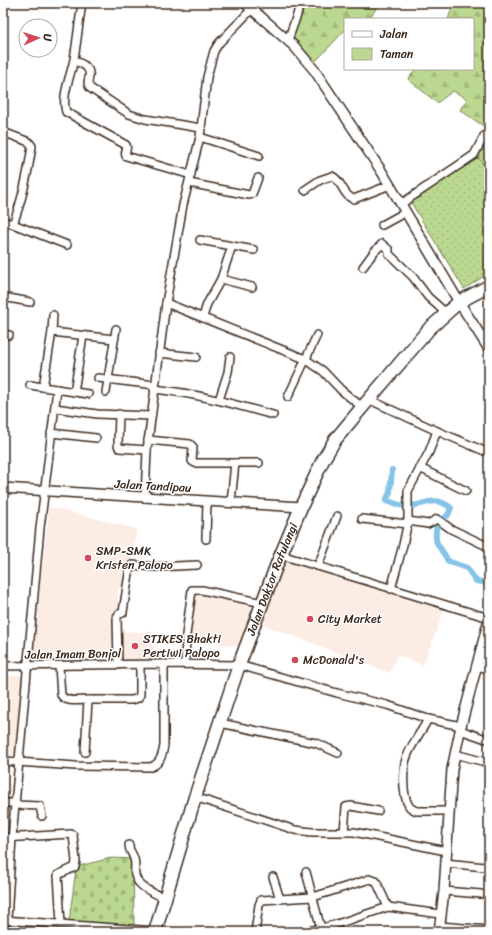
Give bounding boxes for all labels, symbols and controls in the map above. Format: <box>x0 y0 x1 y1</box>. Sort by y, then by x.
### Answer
north arrow <box>18 18 58 58</box>
legend <box>344 18 474 70</box>
text: Jalan <box>379 23 408 45</box>
text: U <box>38 33 57 42</box>
text: Taman <box>380 43 414 65</box>
street label: Jalan Tandipau <box>113 473 193 499</box>
street label: Jalan Doktor Ratulangi <box>240 519 304 640</box>
place label: SMP-SMK Kristen Palopo <box>96 540 173 576</box>
marker: SMP-SMK Kristen Palopo <box>83 553 93 563</box>
place label: City Market <box>318 608 382 630</box>
marker: City Market <box>305 614 315 624</box>
place label: STIKES Bhakti Pertiwi Palopo <box>143 628 221 664</box>
marker: STIKES Bhakti Pertiwi Palopo <box>130 641 140 651</box>
street label: Jalan Imam Bonjol <box>24 642 122 666</box>
place label: McDonald's <box>303 649 365 671</box>
marker: McDonald's <box>290 655 300 665</box>

